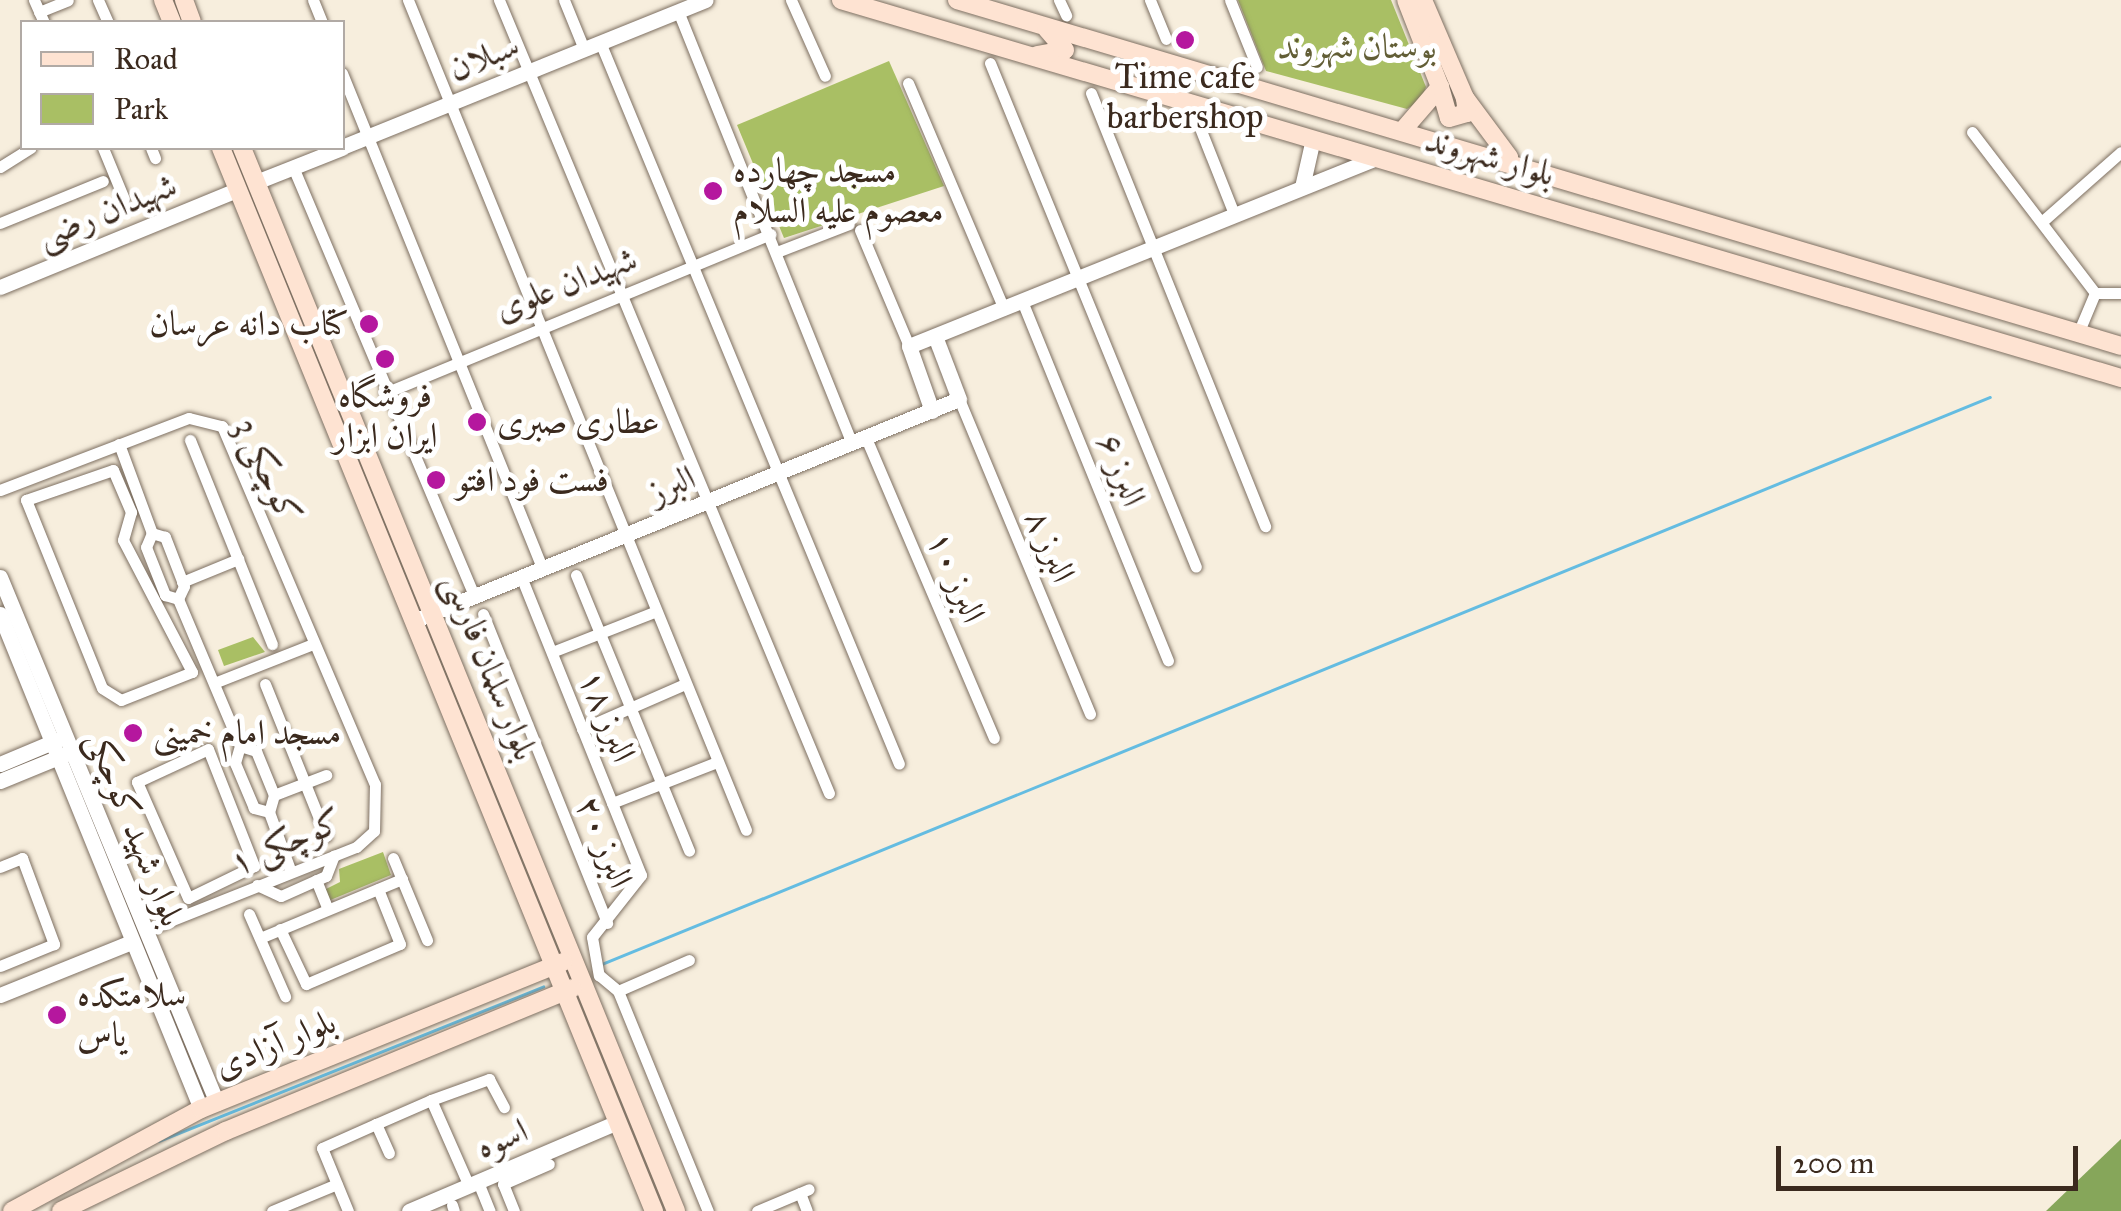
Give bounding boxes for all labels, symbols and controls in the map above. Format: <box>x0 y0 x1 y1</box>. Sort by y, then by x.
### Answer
legend <box>20 20 345 150</box>
street label: سبلان <box>442 24 526 90</box>
park label: بوستان شهروند <box>1277 26 1437 68</box>
marker: Time cafe barbershop <box>1174 29 1196 51</box>
text: Road <box>114 41 178 77</box>
place label: Time cafe barbershop <box>1106 56 1264 138</box>
text: Park <box>114 91 168 127</box>
street label: بلوار شهروند <box>1420 119 1560 195</box>
place label: مسجد چهارده معصوم علیه السلام <box>733 150 944 232</box>
street label: شهیدان رضی <box>31 164 183 258</box>
marker: مسجد چهارده معصوم علیه السلام <box>702 180 724 202</box>
street label: شهیدان علوی <box>489 238 643 330</box>
place label: کتاب دانه عرسان <box>149 303 349 345</box>
marker: کتاب دانه عرسان <box>358 313 380 335</box>
marker: فروشگاه ایران ابزار <box>374 348 396 370</box>
place label: فروشگاه ایران ابزار <box>332 375 438 457</box>
place label: عطاری صبری <box>497 401 660 443</box>
marker: عطاری صبری <box>466 411 488 433</box>
street label: کوچکی 3 <box>224 412 310 530</box>
street label: البرز ۶ <box>1087 427 1155 513</box>
street label: البرز <box>642 457 702 513</box>
place label: فست فود افتو <box>456 459 609 501</box>
marker: فست فود افتو <box>425 469 447 491</box>
street label: البرز ۸ <box>1016 503 1084 589</box>
street label: البرز ۱۰ <box>918 525 994 629</box>
street label: بلوار سلمان فارسی <box>434 568 546 766</box>
street label: البرز ۱۸ <box>570 664 644 768</box>
place label: مسجد امام خمینی <box>153 712 341 754</box>
marker: مسجد امام خمینی <box>122 722 144 744</box>
street label: بلوار شهید کوچکی <box>77 725 193 933</box>
street label: البرز ۲۰ <box>567 790 641 894</box>
street label: کوچکی ۱ <box>224 800 348 884</box>
place label: سلامتکده یاس <box>77 974 186 1056</box>
street label: بلوار آزادی <box>208 1001 342 1087</box>
marker: سلامتکده یاس <box>46 1004 68 1026</box>
street label: اسوه <box>470 1109 534 1169</box>
scale bar <box>1781 1126 2084 1188</box>
text: 200 m <box>1793 1145 1874 1181</box>

